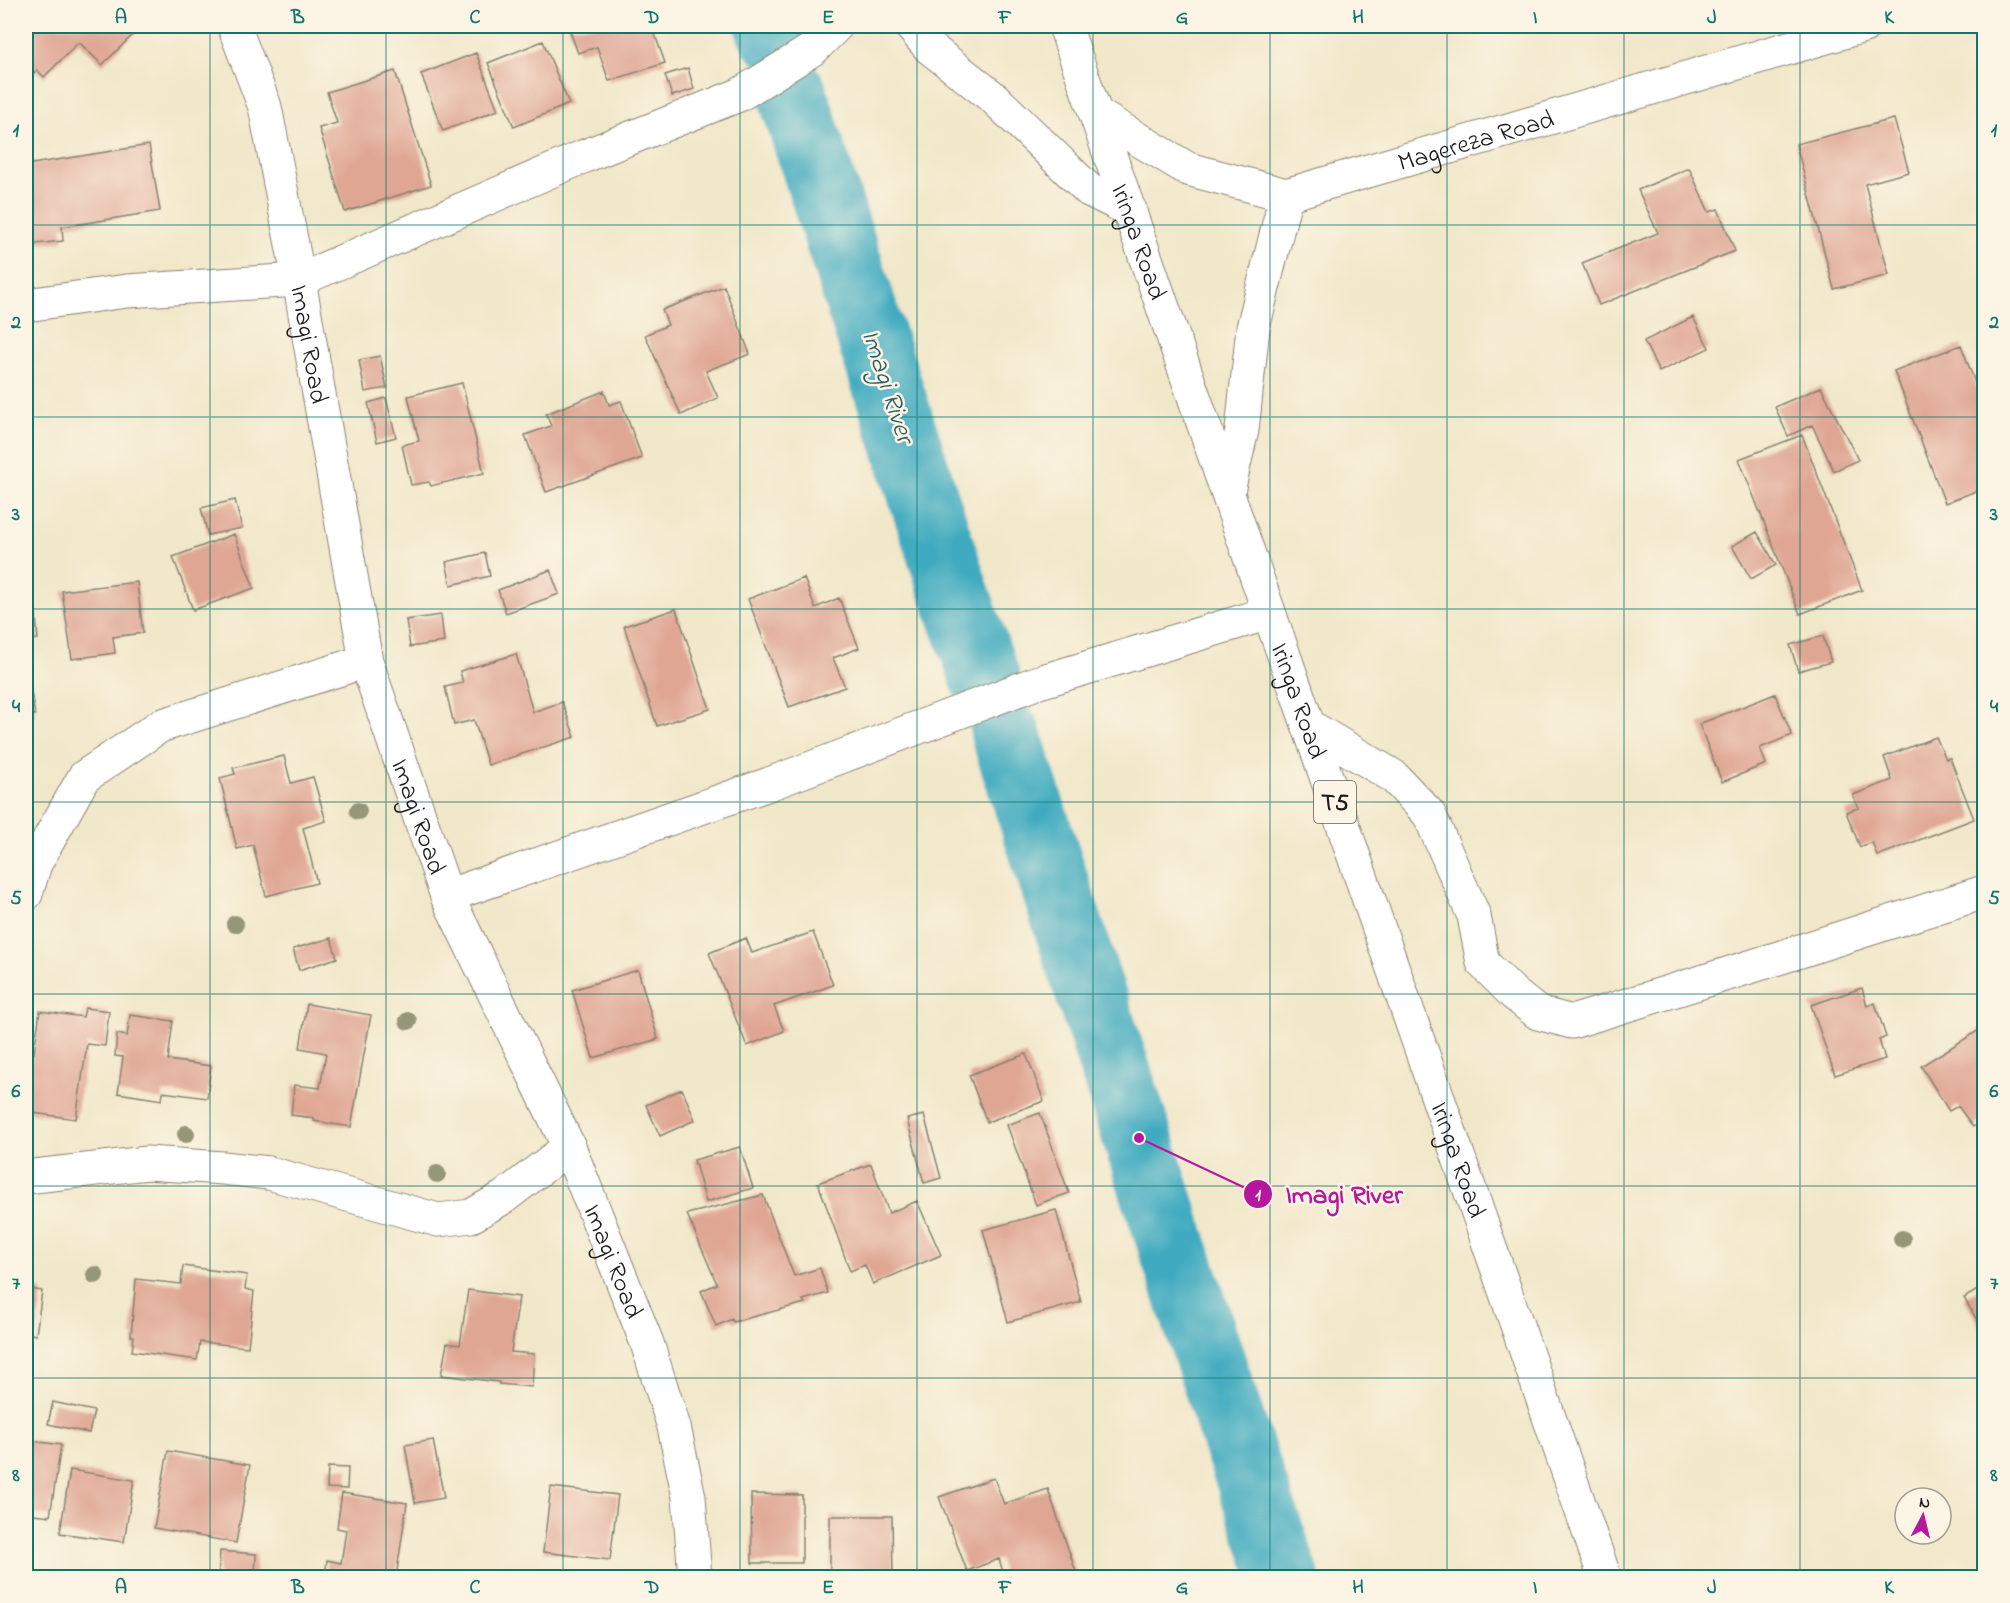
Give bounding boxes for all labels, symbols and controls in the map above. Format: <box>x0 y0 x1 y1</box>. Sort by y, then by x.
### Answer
text: A <box>115 4 127 33</box>
text: B <box>290 4 305 33</box>
text: C <box>470 4 481 33</box>
text: D <box>644 4 659 33</box>
text: E <box>822 4 834 33</box>
text: F <box>998 4 1012 33</box>
text: G <box>1176 4 1189 33</box>
text: H <box>1352 4 1364 33</box>
text: I <box>1533 4 1538 33</box>
text: J <box>1707 4 1717 33</box>
text: K <box>1884 4 1895 33</box>
street label: Magereza Road <box>1394 102 1559 183</box>
text: 1 <box>13 117 20 146</box>
text: 1 <box>1991 117 1998 146</box>
street label: Iringa Road <box>1099 179 1175 306</box>
street label: Imagi Road <box>278 282 336 407</box>
text: 2 <box>10 309 21 338</box>
text: 2 <box>1988 309 1999 338</box>
water label: Imagi River <box>849 325 924 452</box>
text: 3 <box>11 501 20 530</box>
text: 3 <box>1989 501 1998 530</box>
street label: Iringa Road <box>1259 638 1335 765</box>
text: 4 <box>12 693 21 722</box>
text: 4 <box>1990 693 1999 722</box>
street label: Imagi Road <box>379 754 454 880</box>
road number: T5 <box>1314 781 1356 823</box>
text: 5 <box>10 885 22 914</box>
text: 5 <box>1988 885 2000 914</box>
text: 6 <box>12 1078 21 1107</box>
text: 6 <box>1990 1078 1999 1107</box>
street label: Iringa Road <box>1419 1097 1494 1224</box>
callout: Imagi River <box>1243 1171 1414 1216</box>
text: Imagi River <box>1285 1177 1403 1217</box>
text: 1 <box>1255 1183 1261 1209</box>
street label: Imagi Road <box>572 1199 651 1325</box>
text: 7 <box>12 1270 21 1299</box>
text: 7 <box>1990 1270 1999 1299</box>
text: 8 <box>11 1462 20 1491</box>
text: 8 <box>1989 1462 1998 1491</box>
north arrow <box>1893 1486 1953 1546</box>
text: N <box>1918 1491 1932 1516</box>
text: A <box>115 1574 127 1603</box>
text: B <box>290 1574 305 1603</box>
text: C <box>470 1574 481 1603</box>
text: D <box>644 1574 659 1603</box>
text: E <box>822 1574 834 1603</box>
text: F <box>998 1574 1012 1603</box>
text: G <box>1176 1574 1189 1603</box>
text: H <box>1352 1574 1364 1603</box>
text: I <box>1533 1574 1538 1603</box>
text: J <box>1707 1574 1717 1603</box>
text: K <box>1884 1574 1895 1603</box>

